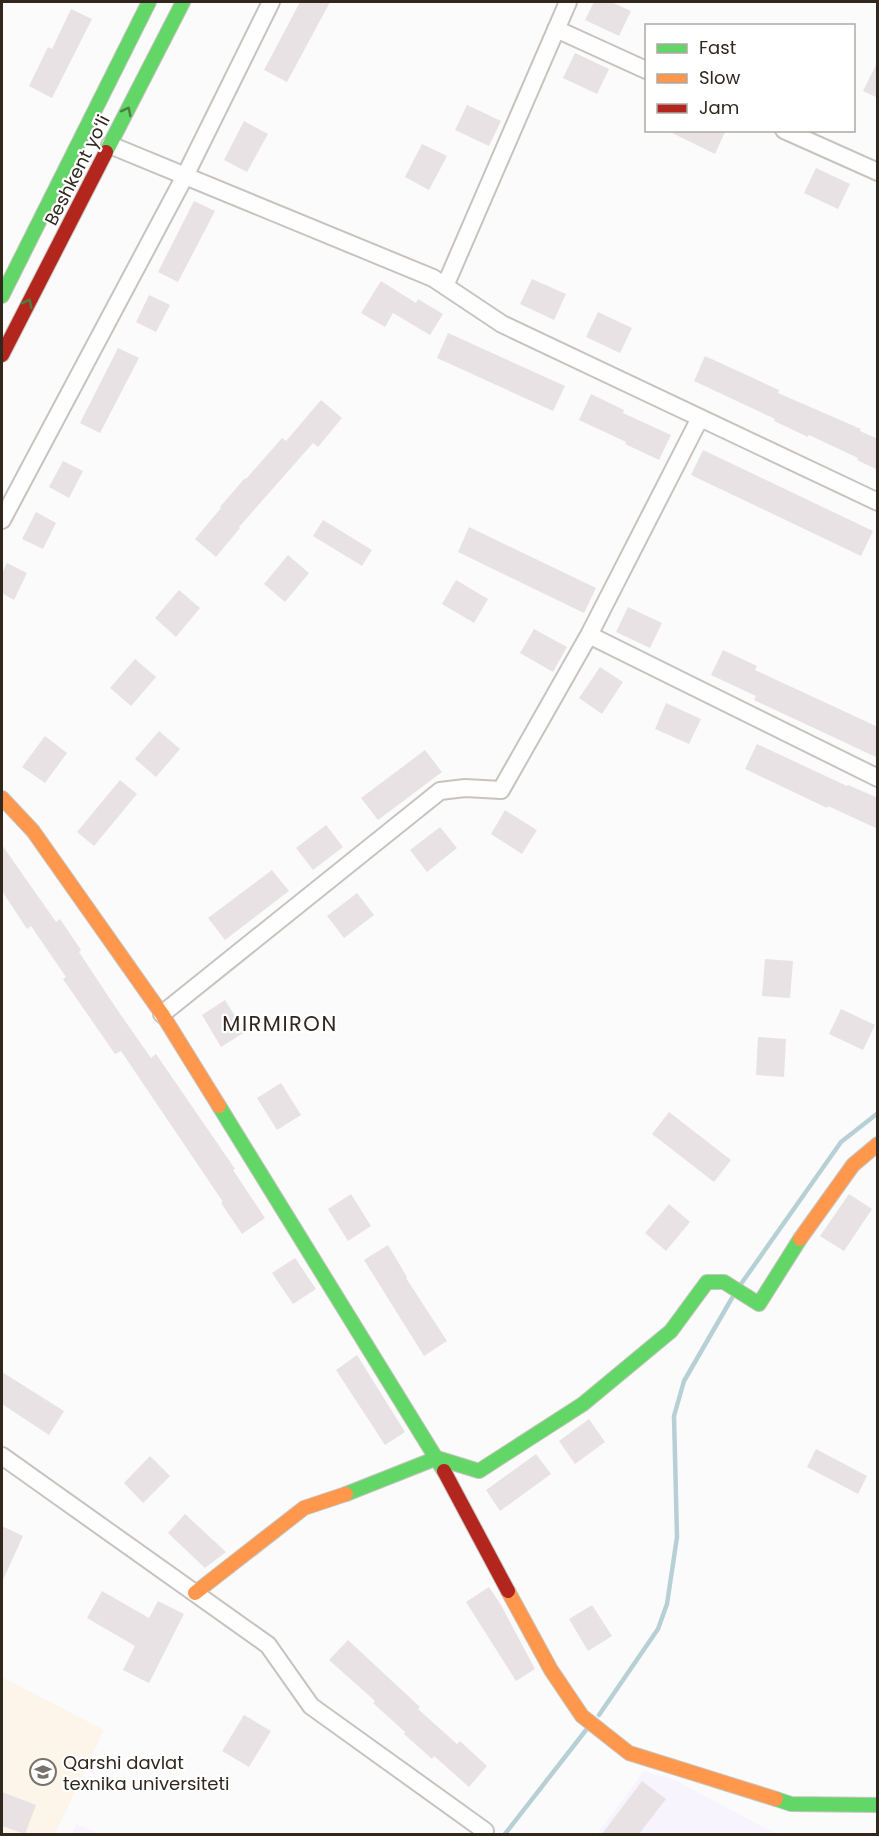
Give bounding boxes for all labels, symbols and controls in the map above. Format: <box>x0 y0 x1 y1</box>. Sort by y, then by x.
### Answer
legend <box>645 24 855 132</box>
text: Fast <box>699 35 736 60</box>
text: Slow <box>699 65 741 90</box>
text: Jam <box>699 95 739 120</box>
one-way arrow <box>120 107 131 117</box>
street label: Beshkent yoʻli <box>38 110 116 230</box>
one-way arrow <box>21 298 33 309</box>
district label: MIRMIRON <box>222 1009 338 1038</box>
place label: Qarshi davlat texnika universiteti <box>63 1750 229 1796</box>
school or university icon: Qarshi davlat texnika universiteti <box>28 1757 58 1787</box>

